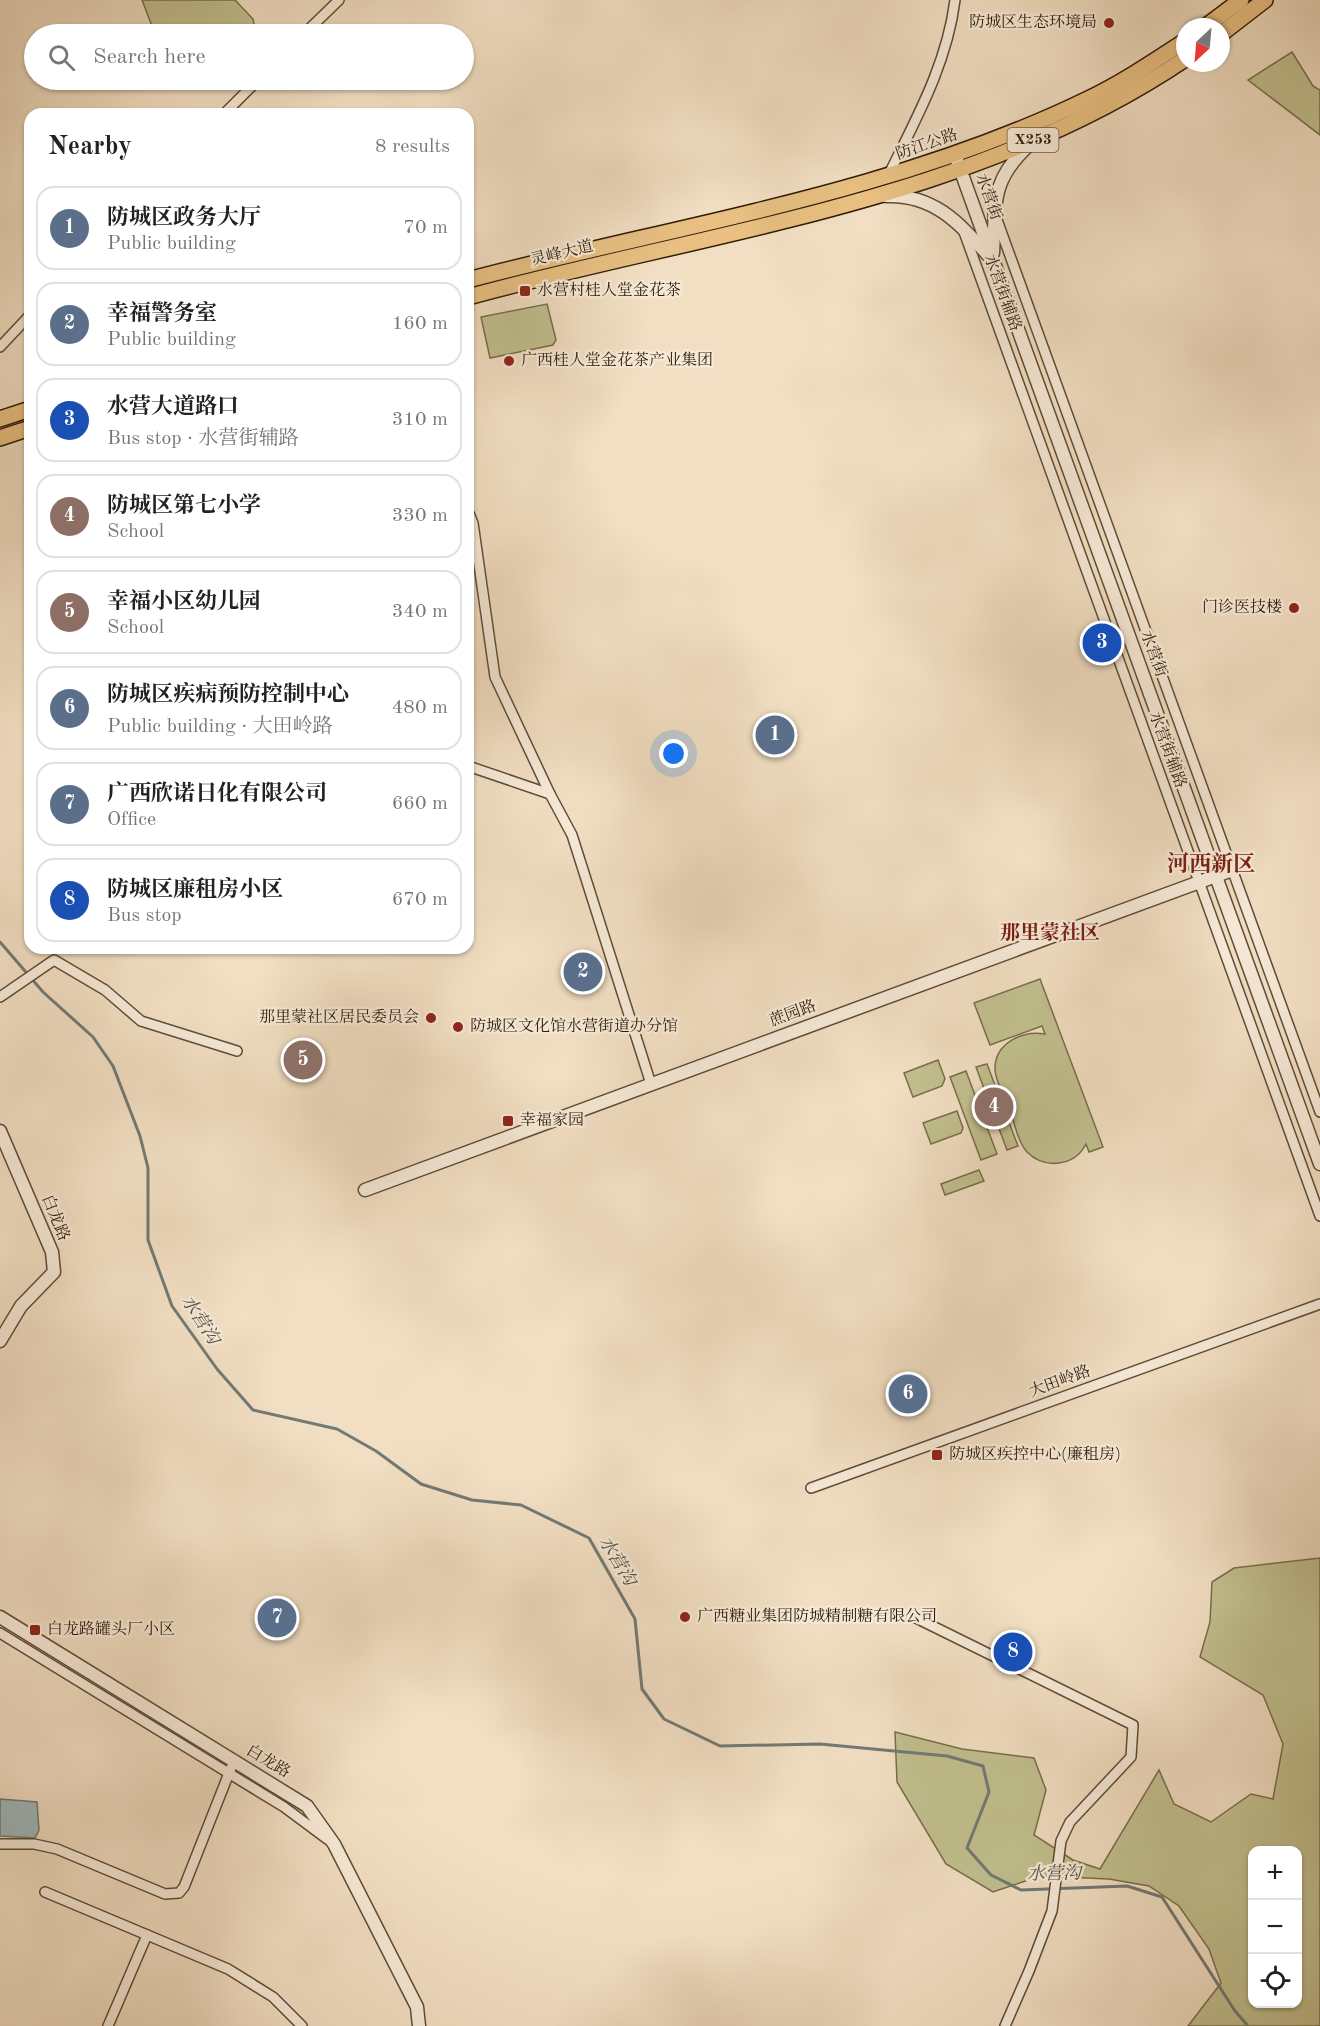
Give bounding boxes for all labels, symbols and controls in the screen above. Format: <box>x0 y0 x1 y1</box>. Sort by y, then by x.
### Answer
place label: 防城区生态环境局 <box>969 13 1097 31</box>
marker: 防城区生态环境局 <box>1102 16 1116 30</box>
north arrow <box>1176 18 1230 72</box>
search box <box>24 24 474 90</box>
icon: search <box>45 41 78 74</box>
text: Search here <box>93 46 206 68</box>
street label: 防江公路 <box>893 125 960 163</box>
road number: X253 <box>1008 128 1058 152</box>
text: Nearby <box>48 134 132 160</box>
text: 8 results <box>375 137 450 157</box>
street label: 水营街 <box>972 171 1006 222</box>
text: 防城区政务大厅 <box>107 207 261 229</box>
text: 1 <box>64 218 75 238</box>
text: 70 m <box>403 218 448 238</box>
text: Public building <box>107 234 236 254</box>
street label: 灵峰大道 <box>529 237 595 270</box>
street label: 水营街辅路 <box>981 252 1025 333</box>
place label: 水营村桂人堂金花茶 <box>537 281 681 299</box>
marker: 水营村桂人堂金花茶 <box>518 284 532 298</box>
text: 幸福警务室 <box>107 303 217 325</box>
text: 2 <box>64 314 75 334</box>
text: 160 m <box>392 314 448 334</box>
text: Public building <box>107 330 236 350</box>
place label: 广西桂人堂金花茶产业集团 <box>521 351 713 369</box>
marker: 广西桂人堂金花茶产业集团 <box>502 354 516 368</box>
text: 水营大道路口 <box>107 396 239 418</box>
text: 3 <box>64 410 75 430</box>
text: 310 m <box>392 410 448 430</box>
text: Bus stop · 水营街辅路 <box>107 429 299 449</box>
text: 防城区第七小学 <box>107 495 261 517</box>
text: 4 <box>64 506 75 526</box>
text: 330 m <box>392 506 448 526</box>
text: School <box>107 522 164 542</box>
text: 幸福小区幼儿园 <box>107 591 261 613</box>
place label: 门诊医技楼 <box>1202 598 1282 616</box>
marker: 门诊医技楼 <box>1287 601 1301 615</box>
text: 5 <box>64 602 75 622</box>
text: 340 m <box>392 602 448 622</box>
text: School <box>107 618 164 638</box>
pin: 3 <box>1082 620 1122 666</box>
street label: 水营街 <box>1137 628 1171 679</box>
text: 防城区疾病预防控制中心 <box>107 684 349 706</box>
text: 6 <box>64 698 75 718</box>
text: 480 m <box>392 698 448 718</box>
street label: 水营街辅路 <box>1146 709 1190 790</box>
pin: 1 <box>756 712 794 758</box>
text: Public building · 大田岭路 <box>107 717 333 737</box>
your location <box>659 739 688 768</box>
text: 广西欣诺日化有限公司 <box>107 783 327 805</box>
text: 7 <box>64 794 75 814</box>
text: 660 m <box>392 794 448 814</box>
text: Office <box>107 810 156 830</box>
district label: 河西新区 <box>1167 851 1255 876</box>
text: 防城区廉租房小区 <box>107 879 283 901</box>
text: 8 <box>64 890 75 910</box>
text: 670 m <box>392 890 448 910</box>
text: Bus stop <box>107 906 182 926</box>
district label: 那里蒙社区 <box>1000 922 1100 944</box>
pin: 2 <box>564 950 602 994</box>
street label: 蔗园路 <box>767 996 818 1030</box>
place label: 那里蒙社区居民委员会 <box>259 1008 419 1026</box>
marker: 那里蒙社区居民委员会 <box>424 1011 438 1025</box>
place label: 防城区文化馆水营街道办分馆 <box>470 1017 678 1035</box>
marker: 防城区文化馆水营街道办分馆 <box>451 1020 465 1034</box>
pin: 5 <box>284 1038 322 1082</box>
pin: 4 <box>974 1084 1014 1130</box>
place label: 幸福家园 <box>520 1111 584 1129</box>
marker: 幸福家园 <box>501 1114 515 1128</box>
street label: 白龙路 <box>39 1192 73 1243</box>
water label: 水营沟 <box>178 1291 226 1350</box>
street label: 大田岭路 <box>1027 1362 1093 1400</box>
pin: 6 <box>888 1372 928 1416</box>
place label: 防城区疾控中心(廉租房) <box>949 1445 1121 1463</box>
marker: 防城区疾控中心(廉租房) <box>930 1448 944 1462</box>
water label: 水营沟 <box>595 1532 642 1591</box>
pin: 7 <box>258 1596 296 1640</box>
place label: 广西糖业集团防城精制糖有限公司 <box>697 1607 937 1625</box>
marker: 广西糖业集团防城精制糖有限公司 <box>678 1610 692 1624</box>
place label: 白龙路罐头厂小区 <box>47 1620 175 1638</box>
marker: 白龙路罐头厂小区 <box>28 1623 42 1637</box>
pin: 8 <box>994 1630 1032 1674</box>
street label: 白龙路 <box>243 1741 294 1781</box>
map controls <box>1248 1846 1302 2008</box>
button: + <box>1248 1846 1302 1900</box>
water label: 水营沟 <box>1027 1862 1084 1883</box>
button: − <box>1248 1900 1302 1954</box>
button: locate <box>1248 1954 1302 2008</box>

